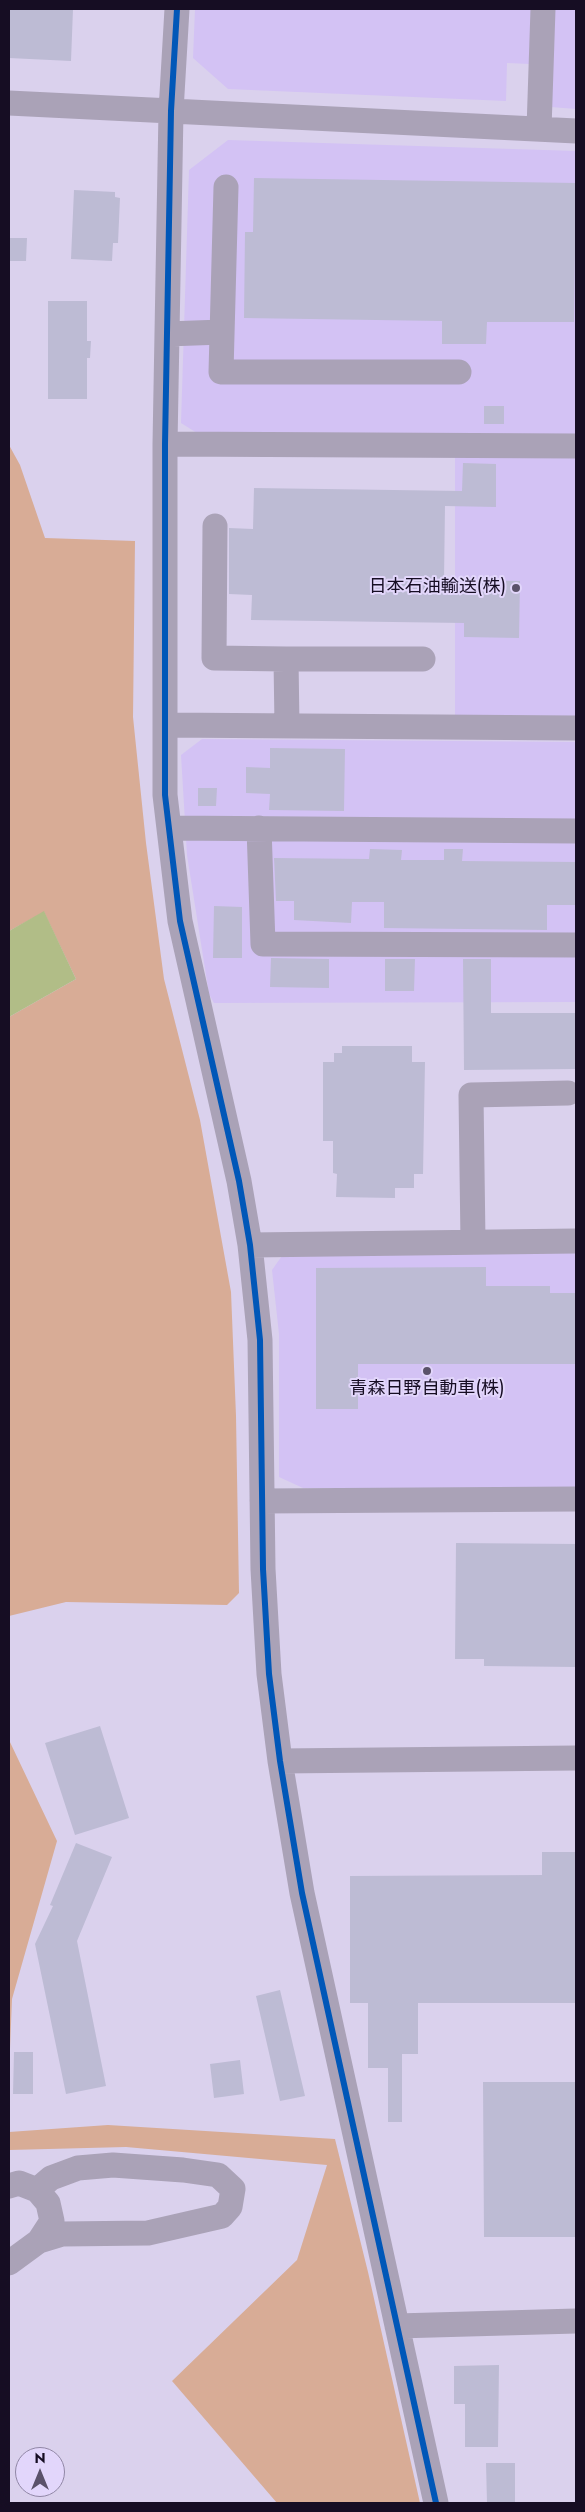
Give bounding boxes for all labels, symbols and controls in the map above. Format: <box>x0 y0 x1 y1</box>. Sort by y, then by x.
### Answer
place label: 日本石油輸送(株) <box>369 577 506 599</box>
marker: 日本石油輸送(株) <box>510 582 522 594</box>
marker: 青森日野自動車(株) <box>421 1365 433 1377</box>
place label: 青森日野自動車(株) <box>349 1379 505 1401</box>
north arrow <box>15 2447 65 2497</box>
text: N <box>34 2448 46 2468</box>

